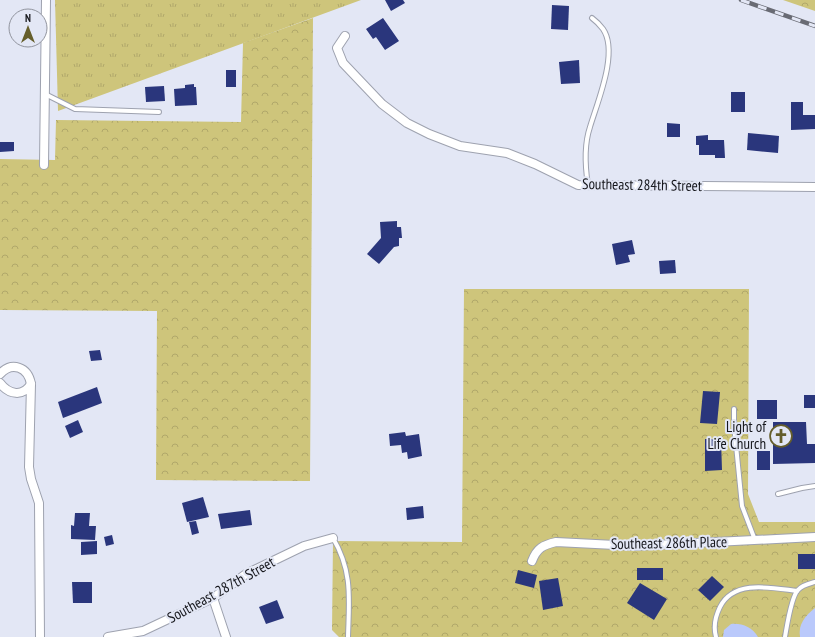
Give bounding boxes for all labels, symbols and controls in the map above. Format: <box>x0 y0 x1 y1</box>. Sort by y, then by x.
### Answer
north arrow <box>8 8 48 48</box>
text: N <box>25 11 31 25</box>
street label: Southeast 284th Street <box>582 174 702 195</box>
place label: Light of Life Church <box>707 417 767 453</box>
church icon: Light of Life Church <box>768 423 794 449</box>
street label: Southeast 286th Place <box>611 532 727 553</box>
street label: Southeast 287th Street <box>164 552 278 627</box>

